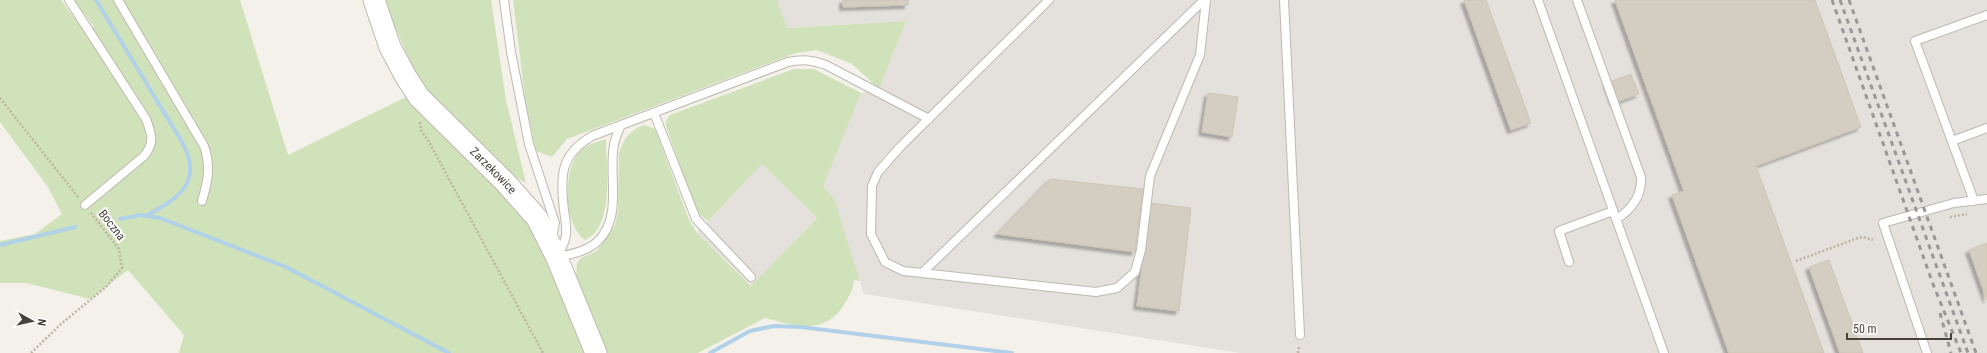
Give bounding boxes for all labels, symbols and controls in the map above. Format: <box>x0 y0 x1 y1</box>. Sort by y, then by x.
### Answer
street label: Zarzekowice <box>467 144 519 197</box>
street label: Boczna <box>96 207 128 243</box>
north arrow <box>12 301 52 341</box>
scale bar <box>1847 315 1951 341</box>
text: N <box>34 318 48 327</box>
text: 50 m <box>1853 322 1877 336</box>

